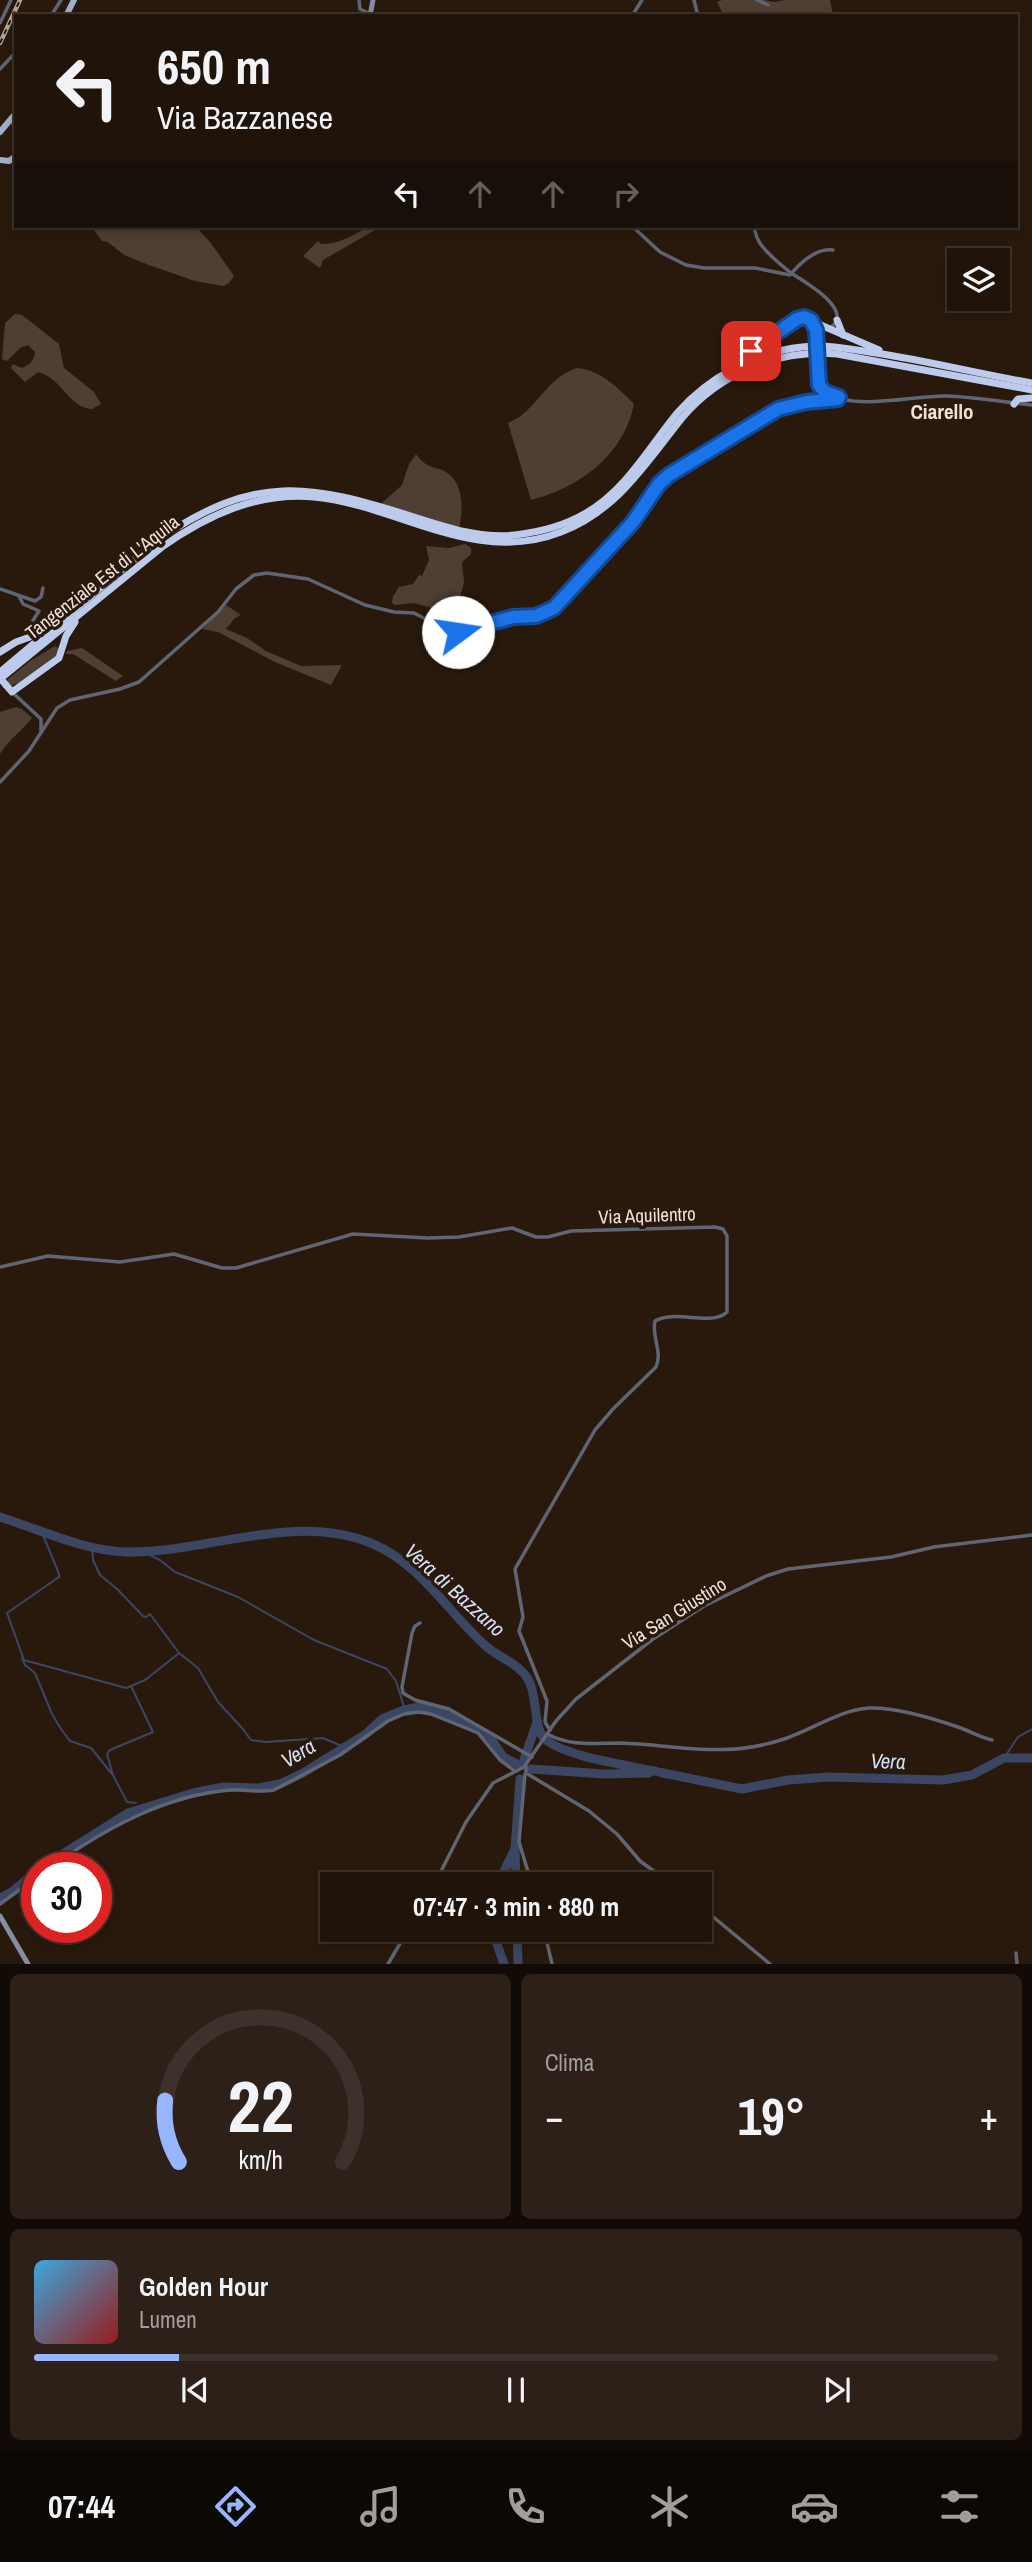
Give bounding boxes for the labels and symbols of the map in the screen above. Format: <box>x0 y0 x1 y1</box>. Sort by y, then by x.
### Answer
pin <box>721 321 781 381</box>
district label: Ciarello <box>910 397 974 426</box>
street label: Tangenziale Est di L'Aquila <box>20 508 185 645</box>
position arrow <box>421 595 495 669</box>
street label: Via Aquilentro <box>598 1200 696 1230</box>
water label: Vera di Bazzano <box>398 1537 512 1643</box>
street label: Via San Giustino <box>617 1571 731 1655</box>
water label: Vera <box>275 1732 321 1774</box>
water label: Vera <box>870 1746 906 1776</box>
speed limit sign: 30 <box>21 1852 112 1943</box>

